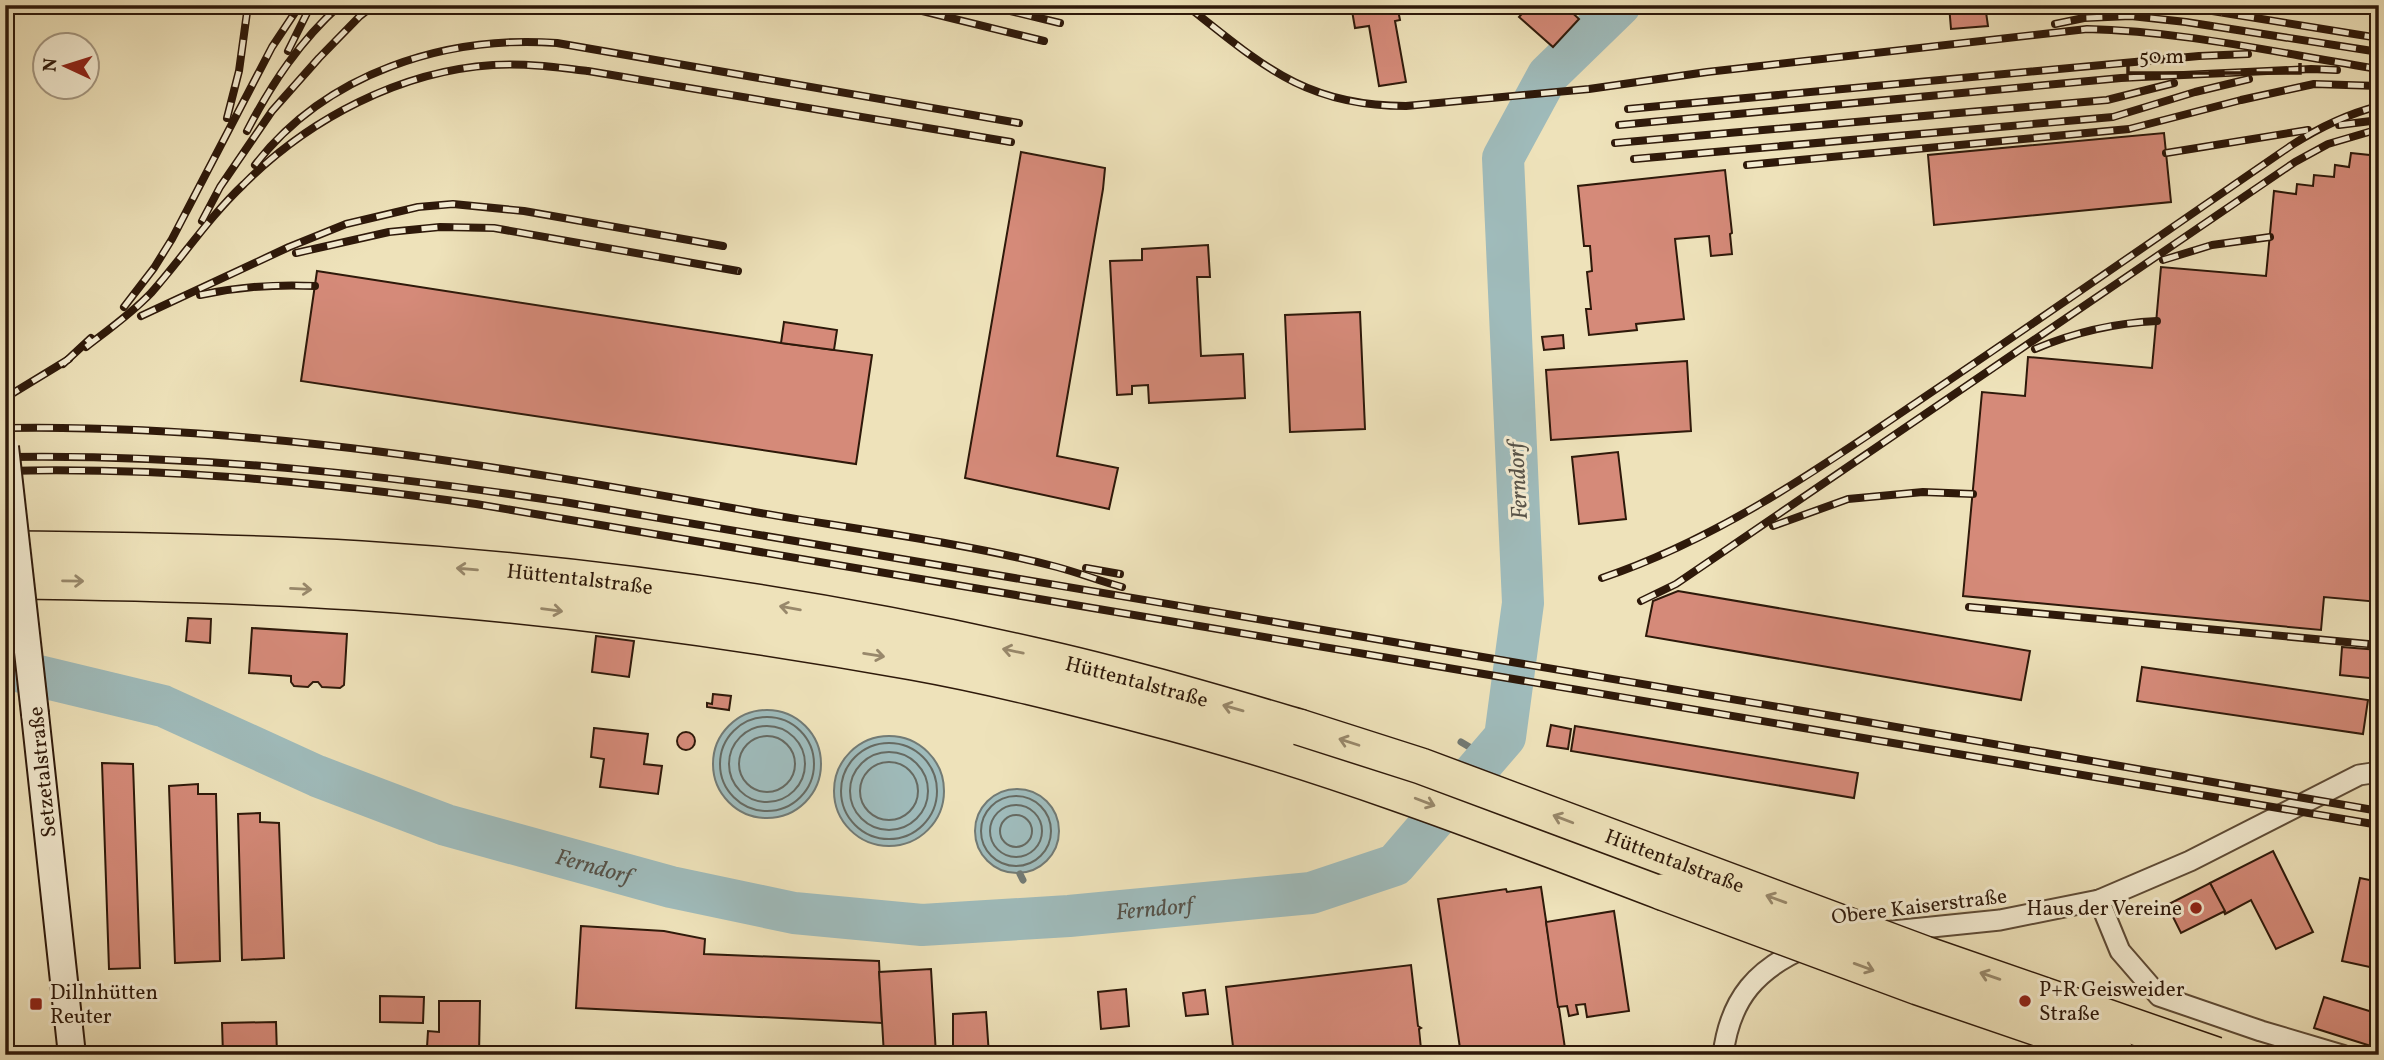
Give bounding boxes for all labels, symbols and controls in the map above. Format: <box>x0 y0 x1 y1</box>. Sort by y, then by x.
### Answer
north arrow <box>32 32 102 102</box>
scale bar <box>2128 32 2300 76</box>
text: 50 m <box>2139 43 2184 72</box>
text: N <box>38 57 65 73</box>
water label: Ferndorf <box>1501 437 1537 520</box>
street label: Hüttentalstraße <box>505 558 655 603</box>
one-way arrow <box>456 562 478 575</box>
one-way arrow <box>62 575 85 588</box>
one-way arrow <box>289 583 312 596</box>
one-way arrow <box>779 601 802 614</box>
one-way arrow <box>540 603 563 616</box>
one-way arrow <box>1002 643 1025 657</box>
one-way arrow <box>862 649 885 662</box>
street label: Hüttentalstraße <box>1062 650 1211 716</box>
one-way arrow <box>1222 700 1244 713</box>
street label: Setzetalstraße <box>22 705 65 839</box>
one-way arrow <box>1338 735 1360 748</box>
one-way arrow <box>1414 797 1436 810</box>
one-way arrow <box>1552 812 1574 825</box>
street label: Hüttentalstraße <box>1600 823 1748 901</box>
water label: Ferndorf <box>552 842 639 895</box>
street label: Obere Kaiserstraße <box>1830 882 2009 933</box>
water label: Ferndorf <box>1114 890 1199 930</box>
one-way arrow <box>1765 892 1787 904</box>
place label: Haus der Vereine <box>2027 895 2182 924</box>
marker: Haus der Vereine <box>2188 900 2204 916</box>
one-way arrow <box>1852 961 1874 974</box>
one-way arrow <box>1979 969 2001 981</box>
place label: P+R Geisweider Straße <box>2039 976 2185 1029</box>
place label: Dillnhütten Reuter <box>50 979 158 1032</box>
marker: P+R Geisweider Straße <box>2017 993 2033 1009</box>
marker: Dillnhütten Reuter <box>28 996 44 1012</box>

